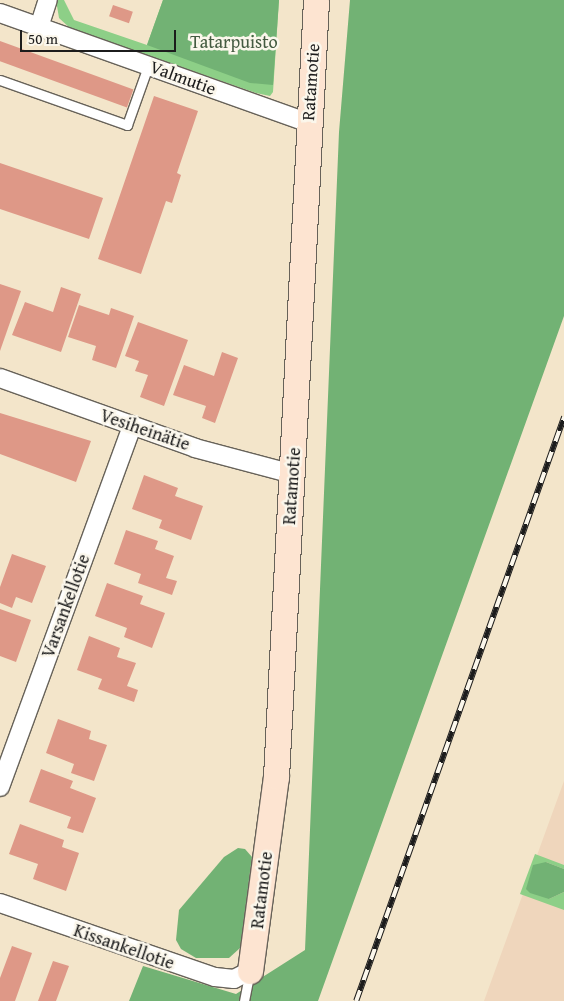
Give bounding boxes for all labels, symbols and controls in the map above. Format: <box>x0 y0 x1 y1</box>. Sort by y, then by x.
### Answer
scale bar <box>22 20 179 52</box>
text: 50 m <box>28 28 58 49</box>
park label: Tatarpuisto <box>190 31 278 53</box>
street label: Ratamotie <box>298 43 324 121</box>
street label: Valmutie <box>147 56 219 100</box>
street label: Vesiheinätie <box>97 405 193 455</box>
street label: Ratamotie <box>279 447 305 525</box>
street label: Varsankellotie <box>37 551 95 661</box>
street label: Ratamotie <box>247 850 277 930</box>
street label: Kissankellotie <box>71 920 177 974</box>

